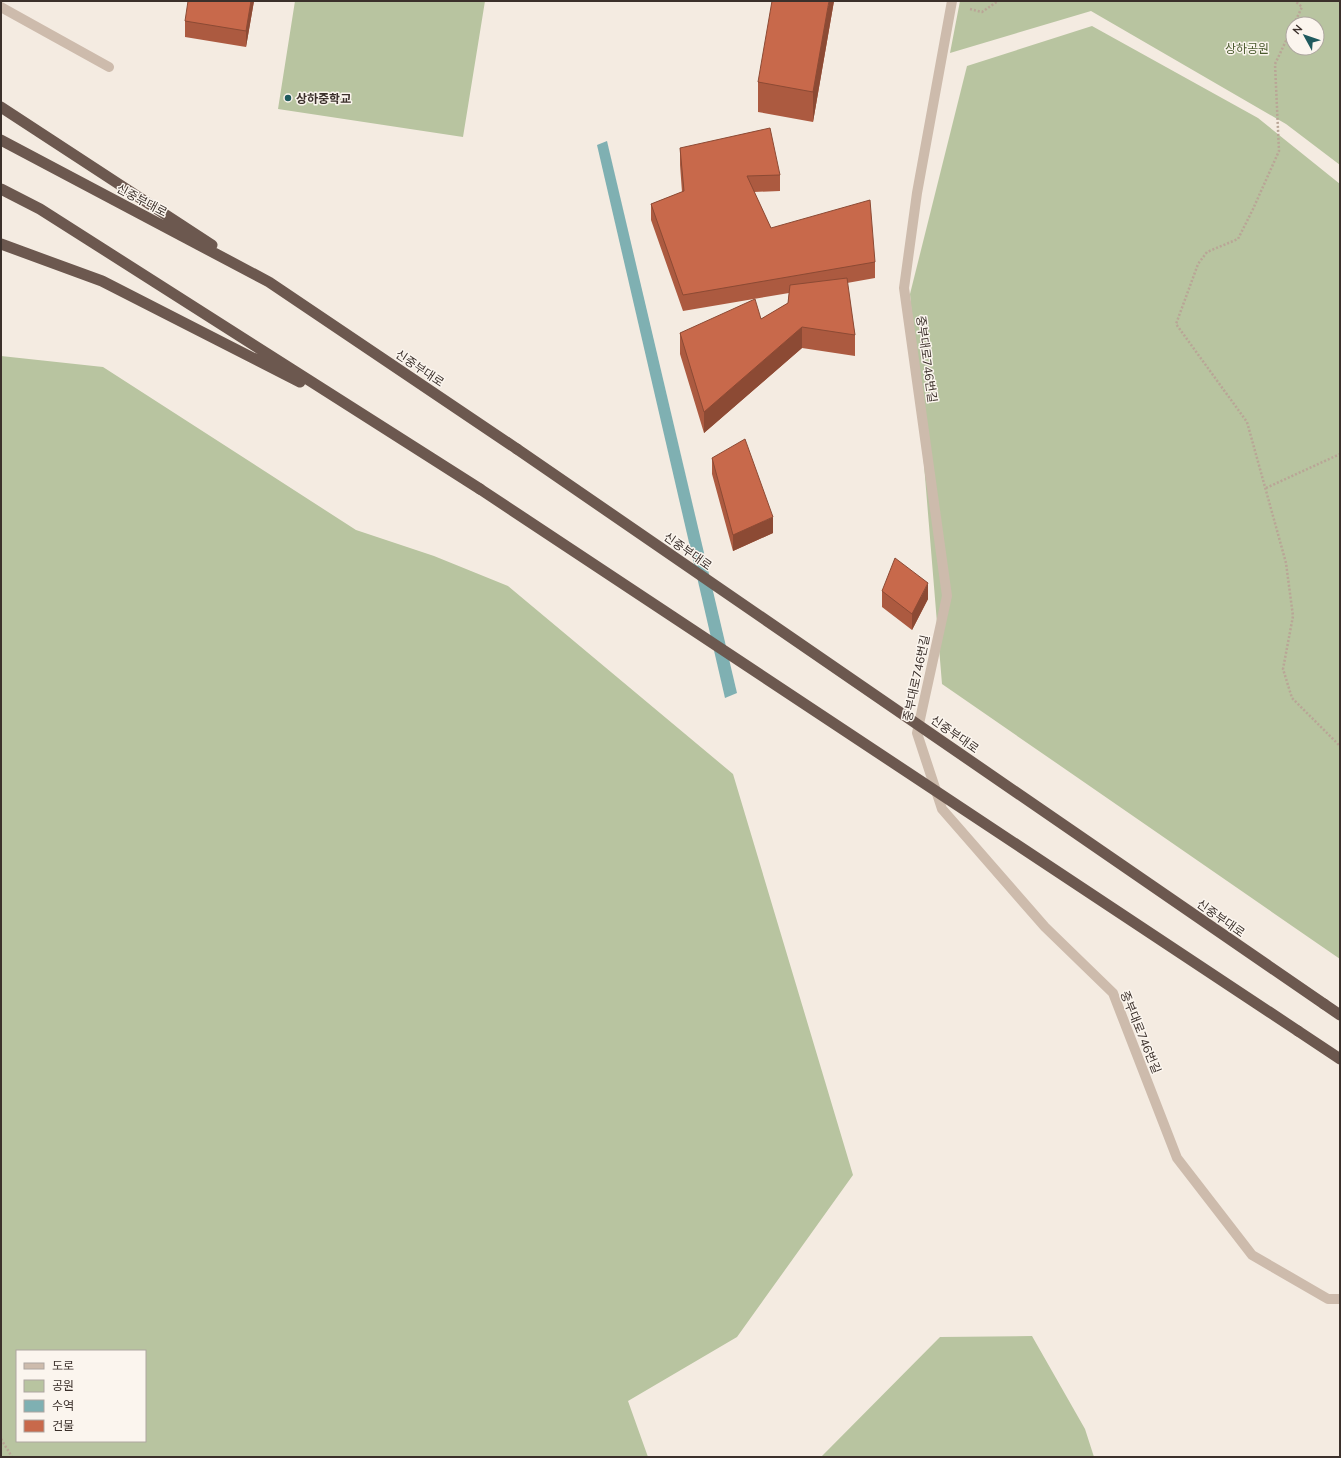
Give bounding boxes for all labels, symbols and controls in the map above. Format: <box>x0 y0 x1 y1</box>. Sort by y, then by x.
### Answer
north arrow <box>1285 16 1325 56</box>
text: N <box>1289 22 1305 37</box>
park label: 상하공원 <box>1225 41 1269 56</box>
place label: 상하중학교 <box>296 91 351 106</box>
marker: 상하중학교 <box>283 93 293 103</box>
street label: 신중부대로 <box>114 180 170 220</box>
street label: 중부대로746번길 <box>913 314 941 404</box>
street label: 신중부대로 <box>393 346 447 390</box>
street label: 신중부대로 <box>661 529 715 573</box>
street label: 중부대로746번길 <box>900 633 932 723</box>
street label: 신중부대로 <box>928 712 982 756</box>
street label: 신중부대로 <box>1194 896 1248 940</box>
street label: 중부대로746번길 <box>1118 988 1164 1076</box>
legend <box>16 1350 146 1442</box>
text: 도로 <box>52 1358 74 1373</box>
text: 공원 <box>52 1378 74 1393</box>
text: 수역 <box>52 1398 74 1413</box>
text: 건물 <box>52 1418 74 1433</box>

